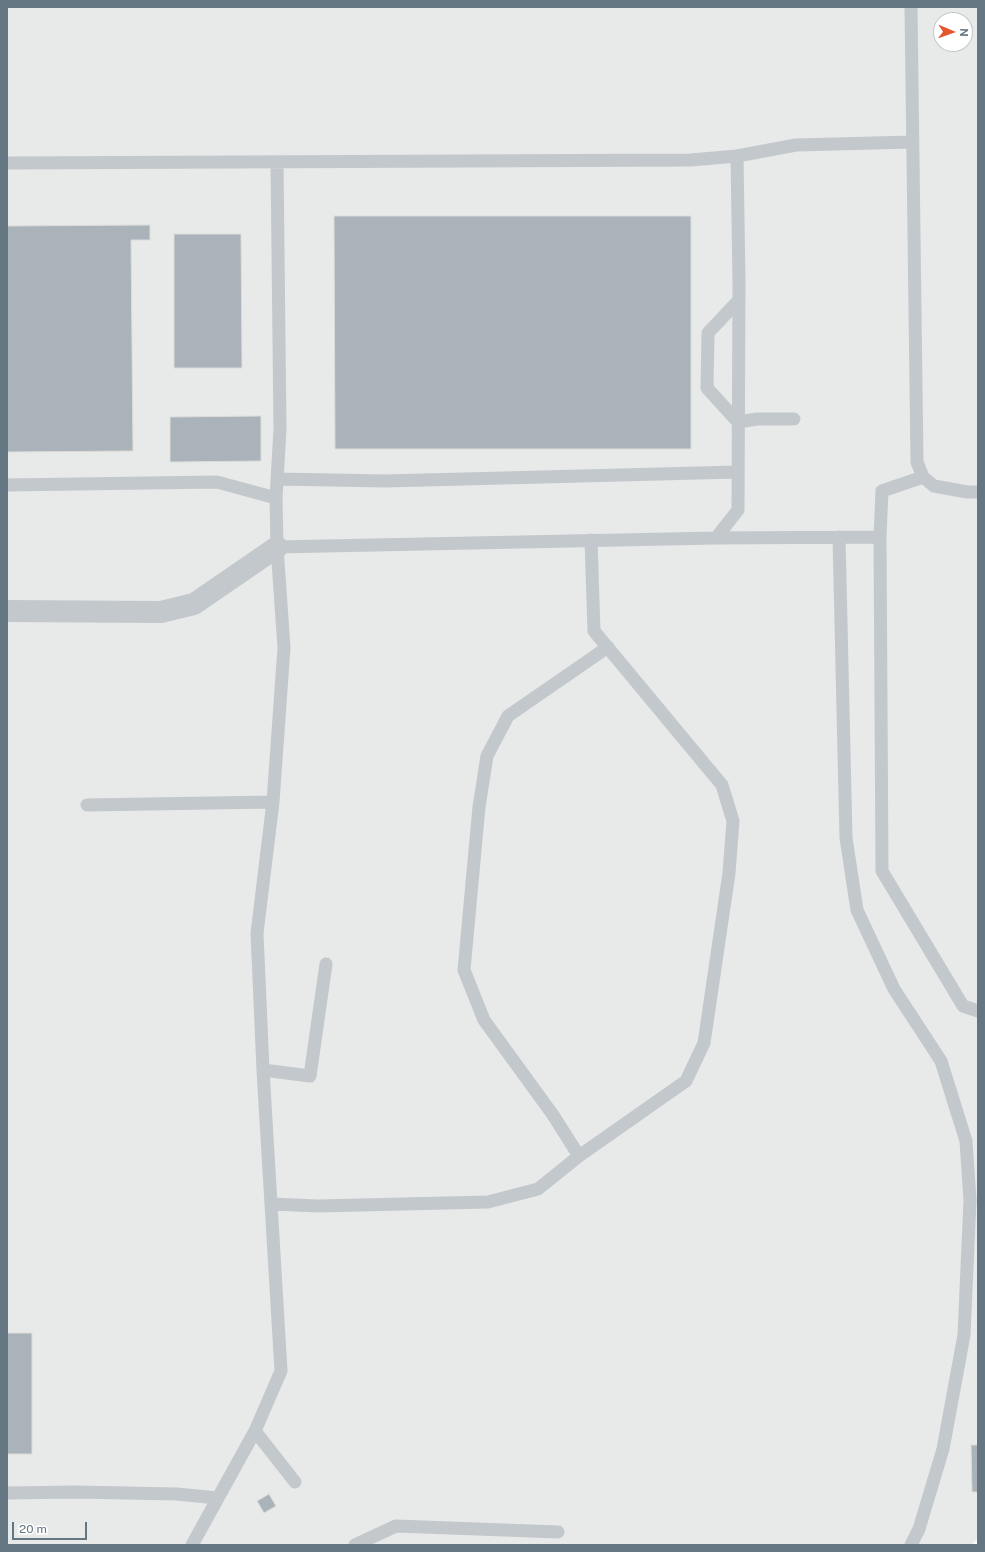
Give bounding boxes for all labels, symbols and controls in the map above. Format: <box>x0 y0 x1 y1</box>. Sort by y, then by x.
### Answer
north arrow <box>933 12 973 52</box>
text: N <box>958 28 970 37</box>
scale bar <box>14 1514 89 1540</box>
text: 20 m <box>19 1522 47 1536</box>

